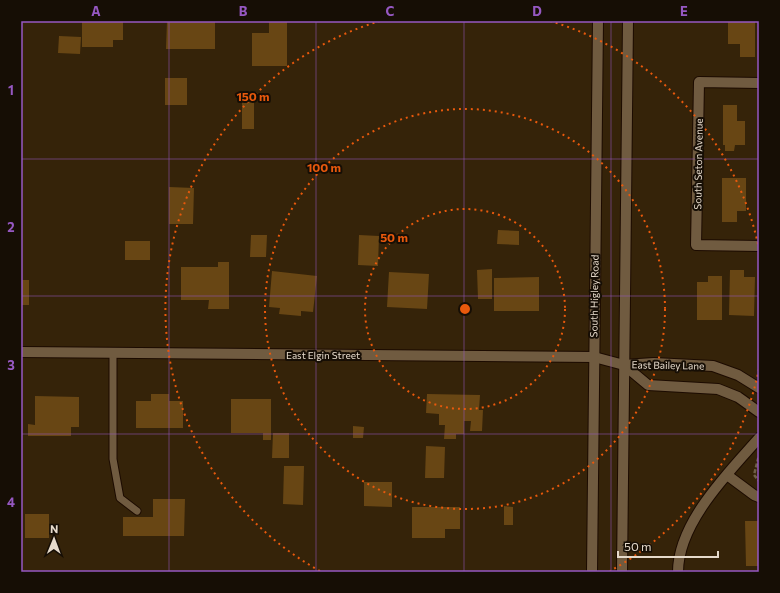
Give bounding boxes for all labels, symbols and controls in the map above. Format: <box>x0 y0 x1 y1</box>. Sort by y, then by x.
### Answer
text: A <box>91 3 101 19</box>
text: B <box>239 3 248 19</box>
text: C <box>386 3 395 19</box>
text: D <box>532 3 542 19</box>
text: E <box>680 3 688 19</box>
text: 1 <box>8 82 14 98</box>
text: 150 m <box>236 89 270 103</box>
street label: South Seton Avenue <box>691 118 705 210</box>
text: 100 m <box>307 160 341 174</box>
text: 2 <box>7 219 15 235</box>
text: 50 m <box>380 230 408 244</box>
street label: South Higley Road <box>587 254 601 337</box>
centre of rings <box>458 302 472 316</box>
street label: East Elgin Street <box>286 349 360 361</box>
text: 3 <box>7 357 15 373</box>
street label: East Bailey Lane <box>632 358 704 372</box>
text: 4 <box>7 494 15 510</box>
north arrow <box>34 519 74 559</box>
text: N <box>50 522 58 535</box>
scale bar <box>618 533 718 559</box>
text: 50 m <box>624 539 652 553</box>

